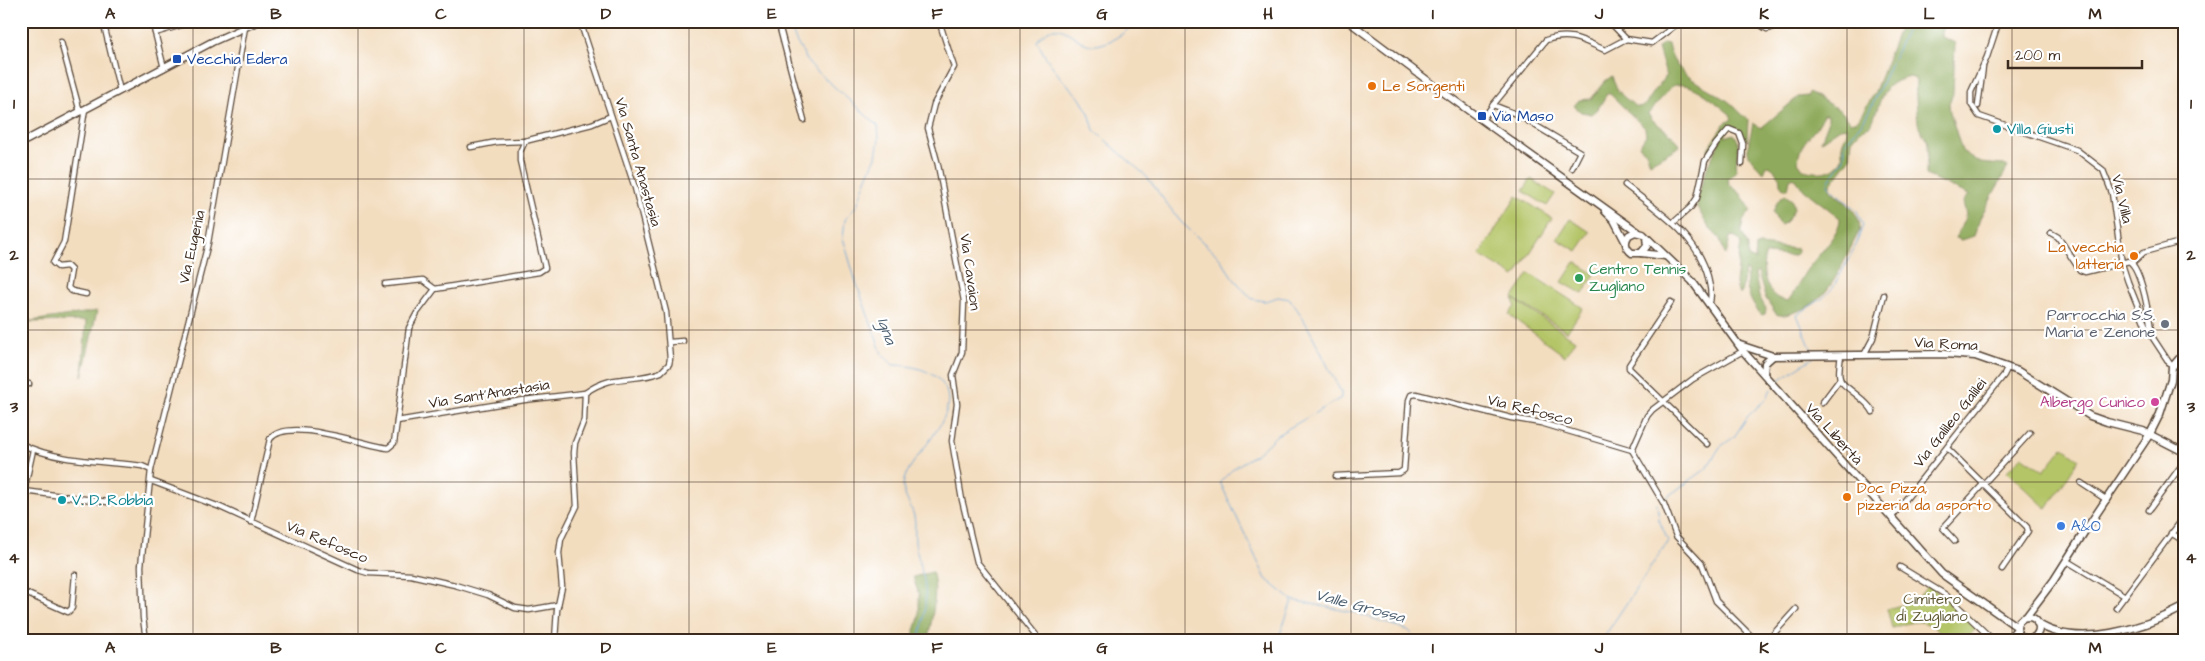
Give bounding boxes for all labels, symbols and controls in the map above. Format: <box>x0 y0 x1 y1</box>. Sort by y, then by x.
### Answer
text: A <box>105 3 116 25</box>
text: B <box>270 3 282 25</box>
text: C <box>435 3 447 25</box>
text: D <box>601 3 612 25</box>
text: E <box>767 3 777 25</box>
text: F <box>931 3 943 25</box>
text: G <box>1096 3 1108 25</box>
text: H <box>1263 3 1273 25</box>
text: I <box>1432 3 1434 25</box>
text: J <box>1594 3 1604 25</box>
text: K <box>1759 3 1769 25</box>
text: L <box>1923 3 1935 25</box>
text: M <box>2088 3 2102 25</box>
scale bar <box>2008 38 2141 70</box>
text: 200 m <box>2015 45 2061 66</box>
place label: Vecchia Edera <box>187 49 288 70</box>
marker: Vecchia Edera <box>171 53 183 65</box>
place label: Le Sorgenti <box>1382 76 1465 98</box>
marker: Le Sorgenti <box>1366 80 1378 92</box>
text: 1 <box>13 93 16 115</box>
text: 1 <box>2190 93 2193 115</box>
street label: Via Santa Anastasia <box>610 95 667 229</box>
place label: Via Maso <box>1492 106 1554 127</box>
marker: Via Maso <box>1476 110 1488 122</box>
place label: Villa Giusti <box>2007 119 2074 140</box>
marker: Villa Giusti <box>1991 123 2003 135</box>
street label: Via Villa <box>2106 173 2138 226</box>
street label: Via Eugenia <box>173 208 212 286</box>
street label: Via Cavaion <box>954 232 986 312</box>
place label: La vecchia latteria <box>2048 237 2124 275</box>
text: 2 <box>8 244 19 266</box>
text: 2 <box>2185 244 2196 266</box>
marker: La vecchia latteria <box>2128 250 2140 262</box>
place label: Centro Tennis Zugliano <box>1589 259 1687 298</box>
marker: Centro Tennis Zugliano <box>1573 272 1585 284</box>
place label: Parrocchia S.S. Maria e Zenone <box>2045 305 2155 343</box>
water label: Igna <box>871 315 902 349</box>
marker: Parrocchia S.S. Maria e Zenone <box>2159 318 2171 330</box>
street label: Via Roma <box>1914 332 1979 356</box>
street label: Via Galileo Galilei <box>1908 373 1992 472</box>
street label: Via Sant'Anastasia <box>427 374 551 414</box>
street label: Via Refosco <box>1485 389 1575 431</box>
place label: Albergo Cunico <box>2040 392 2146 414</box>
text: 3 <box>9 396 19 418</box>
marker: Albergo Cunico <box>2149 396 2161 408</box>
text: 3 <box>2186 396 2196 418</box>
street label: Via Libertà <box>1801 399 1868 470</box>
place label: Doc Pizza, pizzeria da asporto <box>1857 478 1991 516</box>
place label: V. D. Robbia <box>72 490 154 511</box>
marker: Doc Pizza, pizzeria da asporto <box>1841 491 1853 503</box>
marker: V. D. Robbia <box>56 494 68 506</box>
street label: Via Refosco <box>283 515 372 569</box>
place label: A&O <box>2071 516 2101 537</box>
marker: A&O <box>2055 520 2067 532</box>
text: 4 <box>9 547 20 569</box>
text: 4 <box>2186 547 2197 569</box>
water label: Valle Grossa <box>1313 584 1408 629</box>
park label: Cimitero di Zugliano <box>1896 589 1968 628</box>
text: A <box>105 637 116 659</box>
text: B <box>270 637 282 659</box>
text: C <box>435 637 447 659</box>
text: D <box>601 637 612 659</box>
text: E <box>767 637 777 659</box>
text: F <box>931 637 943 659</box>
text: G <box>1096 637 1108 659</box>
text: H <box>1263 637 1273 659</box>
text: I <box>1432 637 1434 659</box>
text: J <box>1594 637 1604 659</box>
text: K <box>1759 637 1769 659</box>
text: L <box>1923 637 1935 659</box>
text: M <box>2088 637 2102 659</box>

